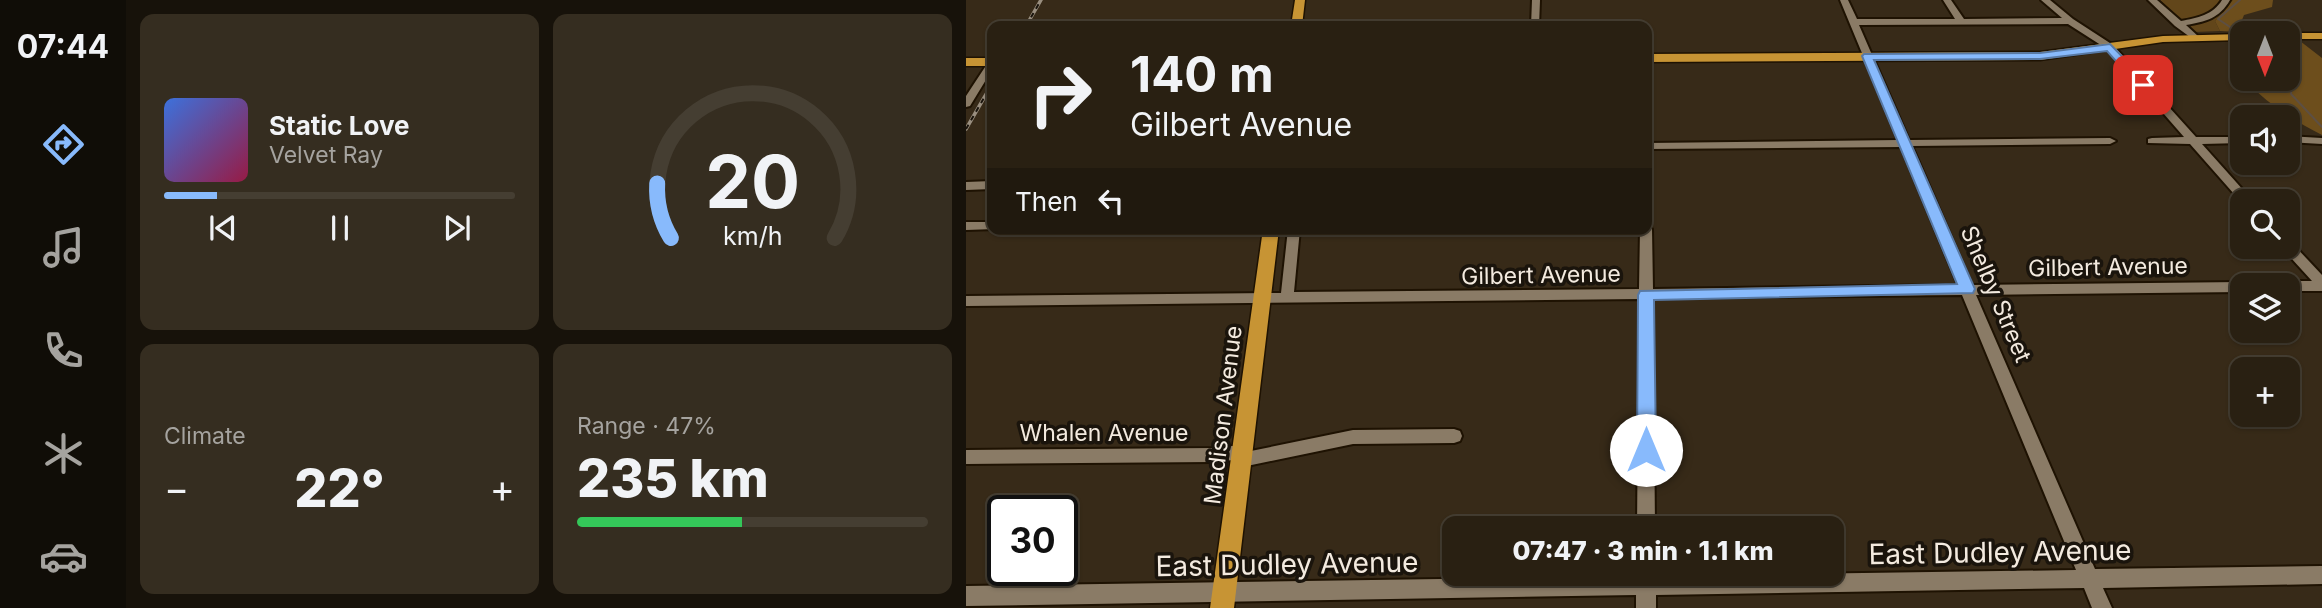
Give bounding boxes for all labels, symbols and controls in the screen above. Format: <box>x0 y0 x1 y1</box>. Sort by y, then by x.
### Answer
north arrow <box>2230 21 2300 91</box>
map controls <box>2230 21 2300 427</box>
text: 07:44 <box>17 27 109 66</box>
text: 140 m <box>1130 45 1274 104</box>
icon: right <box>1015 49 1106 140</box>
pin <box>2113 55 2173 115</box>
icon: arrive <box>2124 66 2162 104</box>
text: Gilbert Avenue <box>1130 105 1352 144</box>
button: sound <box>2230 105 2300 175</box>
text: Static Love <box>269 110 410 141</box>
icon: directions <box>39 120 88 169</box>
text: 20 <box>705 138 800 227</box>
text: Velvet Ray <box>269 141 383 169</box>
icon: left <box>1092 182 1130 220</box>
text: Then <box>1015 186 1078 217</box>
button: search <box>2230 189 2300 259</box>
icon: previous <box>204 209 242 247</box>
icon: pause <box>321 209 359 247</box>
icon: next <box>438 209 476 247</box>
text: km/h <box>723 221 782 251</box>
street label: Shelby Street <box>1955 222 2037 367</box>
icon: music <box>39 223 88 272</box>
street label: Gilbert Avenue <box>2028 252 2188 282</box>
street label: Gilbert Avenue <box>1461 260 1621 290</box>
button: layers <box>2230 273 2300 343</box>
street label: Madison Avenue <box>1198 324 1248 506</box>
icon: phone <box>39 326 88 375</box>
button: + <box>2230 357 2300 427</box>
text: Range · 47% <box>577 412 716 440</box>
position arrow <box>1609 413 1683 487</box>
street label: Whalen Avenue <box>1019 419 1189 447</box>
text: Climate <box>164 422 246 450</box>
icon: climate <box>39 429 88 478</box>
text: 235 km <box>577 447 769 510</box>
text: 22° <box>294 457 385 520</box>
text: − <box>164 465 189 511</box>
text: + <box>490 465 515 511</box>
speed limit sign: 30 <box>987 495 1078 586</box>
icon: car <box>39 532 88 581</box>
street label: East Dudley Avenue <box>1868 533 2132 571</box>
text: 07:47 · 3 min · 1.1 km <box>1512 535 1774 566</box>
street label: East Dudley Avenue <box>1155 545 1419 583</box>

